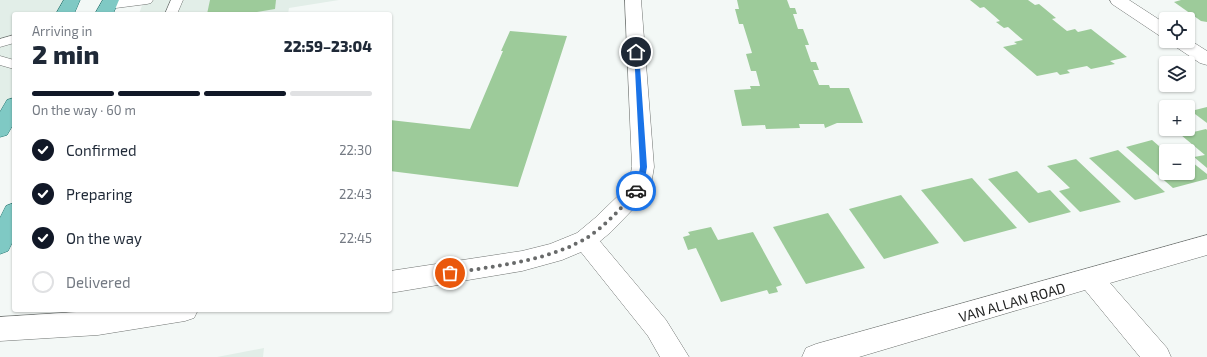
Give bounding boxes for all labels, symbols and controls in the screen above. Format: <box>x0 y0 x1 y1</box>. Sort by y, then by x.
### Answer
map controls <box>1159 12 1195 180</box>
button: locate <box>1159 12 1195 48</box>
text: Arriving in <box>32 23 92 39</box>
pin <box>619 35 653 69</box>
text: 22:59–23:04 <box>284 37 372 55</box>
text: 2 min <box>32 38 99 69</box>
icon: home <box>625 41 647 63</box>
button: layers <box>1159 56 1195 92</box>
button: + <box>1159 100 1195 136</box>
text: On the way · 60 m <box>32 102 136 118</box>
icon: check <box>32 139 54 161</box>
text: Confirmed <box>66 141 137 159</box>
text: 22:30 <box>339 142 372 158</box>
button: − <box>1159 144 1195 180</box>
courier <box>616 171 656 211</box>
icon: car <box>625 180 647 202</box>
icon: check <box>32 183 54 205</box>
text: Preparing <box>66 185 132 203</box>
text: 22:43 <box>339 186 372 202</box>
icon: check <box>32 227 54 249</box>
text: On the way <box>66 229 142 247</box>
text: 22:45 <box>339 230 372 246</box>
pin <box>433 256 467 290</box>
icon: bag <box>439 262 461 284</box>
text: Delivered <box>66 273 131 291</box>
street label: VAN ALLAN ROAD <box>957 279 1067 325</box>

